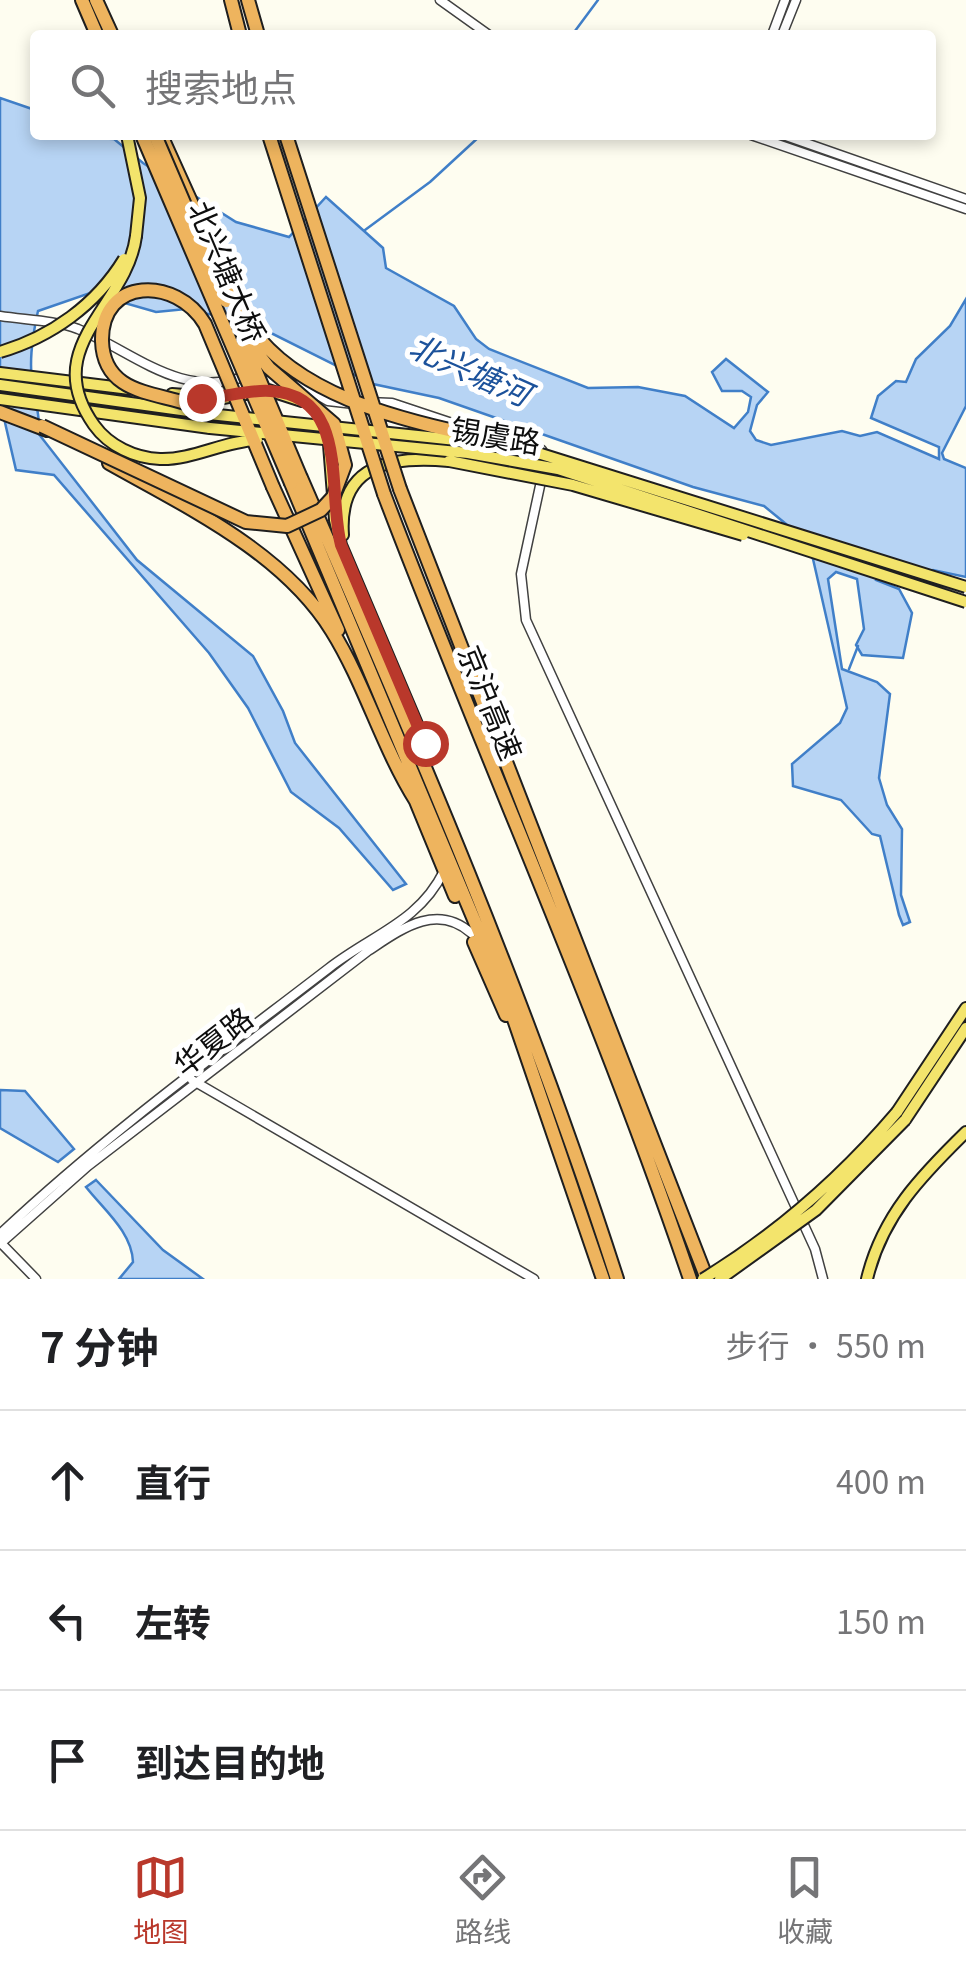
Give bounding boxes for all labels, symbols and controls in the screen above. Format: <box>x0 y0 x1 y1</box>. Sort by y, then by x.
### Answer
search box <box>30 30 936 140</box>
icon: search <box>65 58 120 113</box>
text: 搜索地点 <box>145 58 297 113</box>
street label: 北兴塘大桥 <box>179 193 279 349</box>
water label: 北兴塘河 <box>403 321 544 417</box>
route end <box>179 376 225 422</box>
street label: 锡虞路 <box>448 405 544 463</box>
street label: 京沪高速 <box>449 638 535 766</box>
route start <box>403 721 449 767</box>
street label: 华夏路 <box>163 995 261 1085</box>
text: 7 分钟 <box>40 1314 158 1375</box>
text: 步行 · 550 m <box>726 1321 926 1367</box>
icon: ahead <box>40 1453 95 1508</box>
text: 直行 <box>135 1453 211 1508</box>
text: 400 m <box>836 1457 926 1503</box>
icon: left <box>40 1593 95 1648</box>
text: 左转 <box>135 1593 211 1648</box>
text: 150 m <box>836 1597 926 1643</box>
icon: arrive <box>40 1733 95 1788</box>
text: 到达目的地 <box>135 1733 325 1788</box>
tab: 地图 <box>133 1850 189 1950</box>
tab: 路线 <box>455 1850 511 1950</box>
tab: 收藏 <box>777 1850 833 1950</box>

